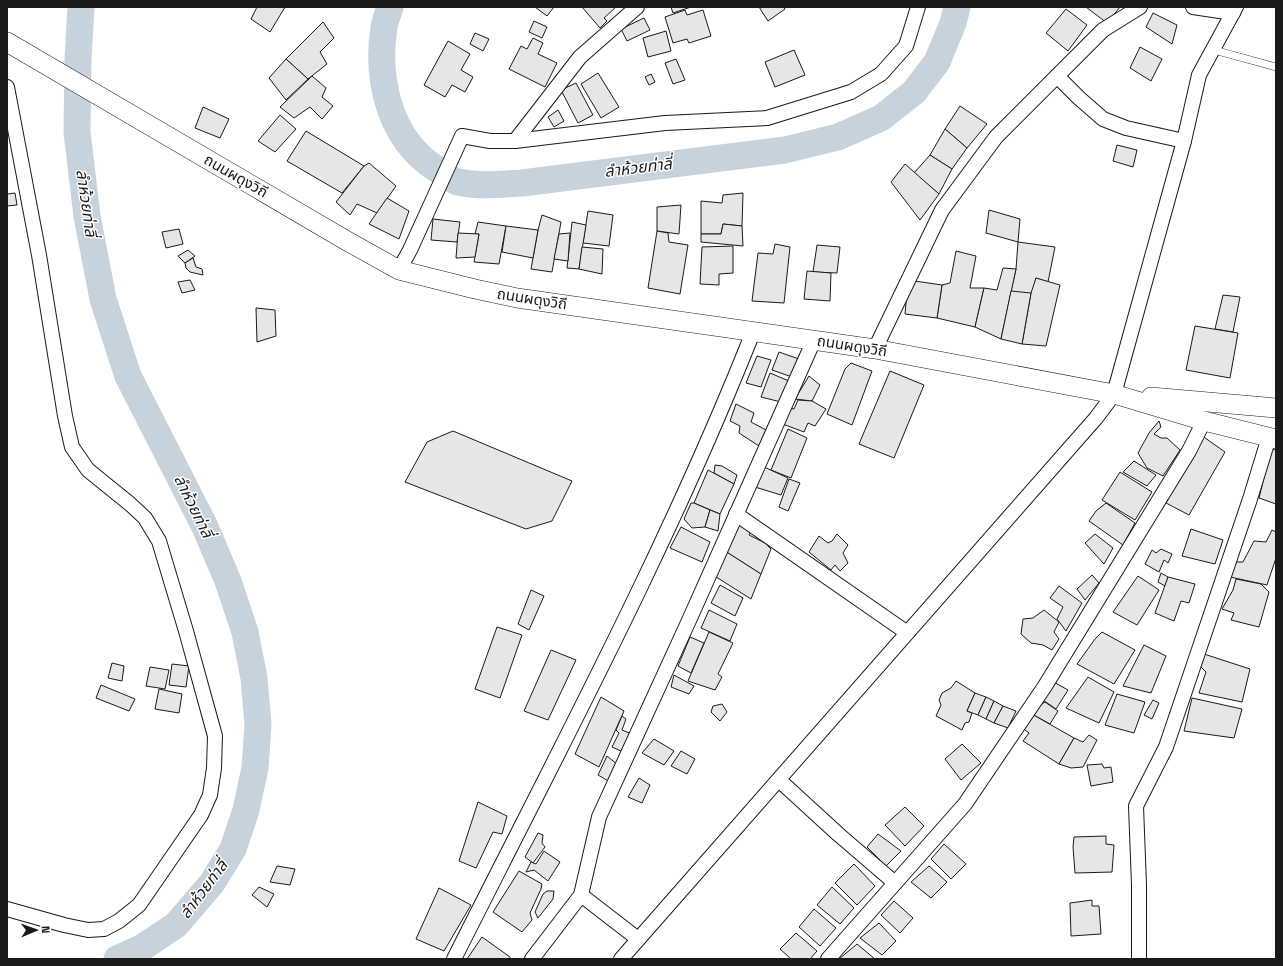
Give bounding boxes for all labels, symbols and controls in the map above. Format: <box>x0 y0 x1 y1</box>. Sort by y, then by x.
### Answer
street label: ถนนผดุงวิถี <box>201 150 272 202</box>
water label: ลำห้วยท่าลี่ <box>603 152 676 182</box>
water label: ลำห้วยท่าลี่ <box>71 168 103 241</box>
street label: ถนนผดุงวิถี <box>496 284 569 313</box>
street label: ถนนผดุงวิถี <box>816 331 889 360</box>
water label: ลำห้วยท่าลี่ <box>169 471 220 544</box>
water label: ลำห้วยท่าลี่ <box>174 853 234 923</box>
north arrow <box>16 910 56 950</box>
text: N <box>39 926 53 934</box>

